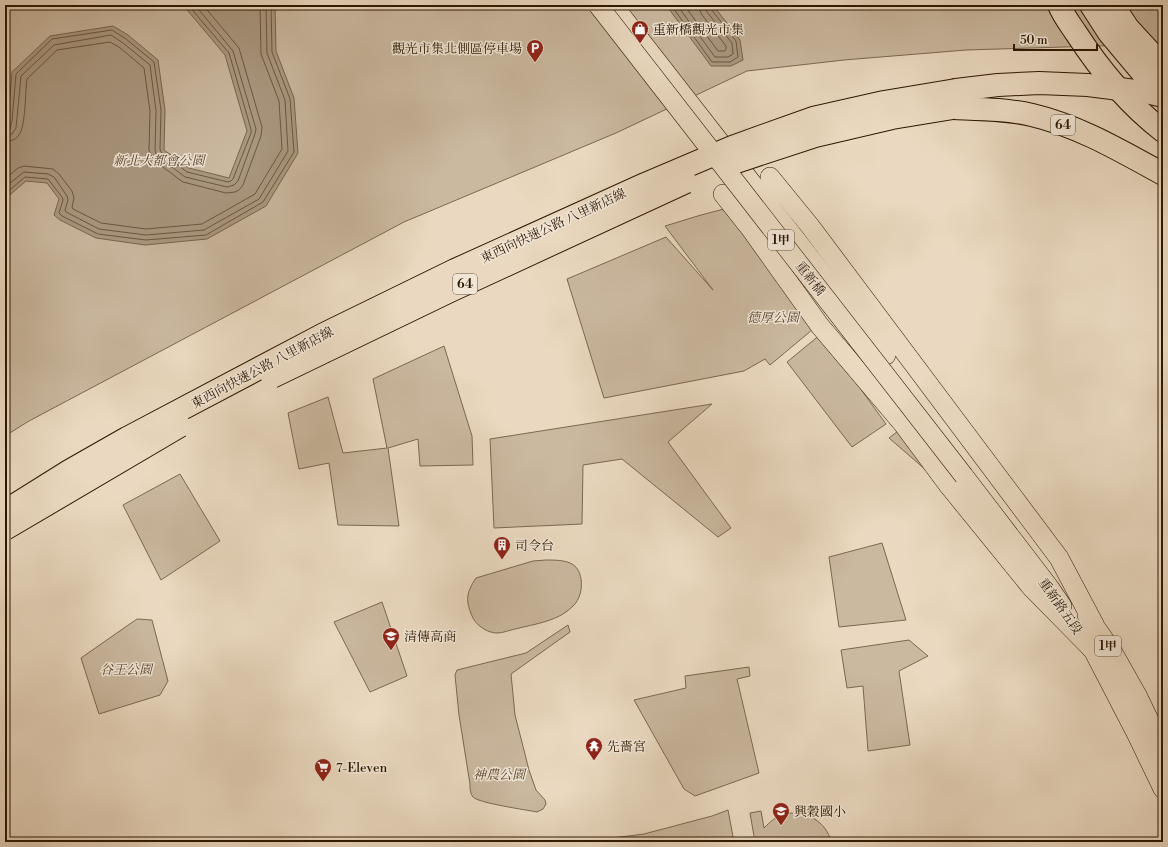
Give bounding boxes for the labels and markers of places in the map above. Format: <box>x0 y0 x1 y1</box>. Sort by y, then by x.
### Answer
shop icon: 重新橋觀光市集 <box>630 19 650 44</box>
place label: 重新橋觀光市集 <box>653 22 744 38</box>
parking icon: 觀光市集北側區停車場 <box>525 38 545 63</box>
place label: 觀光市集北側區停車場 <box>392 41 522 57</box>
building icon: 司令台 <box>492 535 512 560</box>
place label: 司令台 <box>515 538 554 554</box>
school or university icon: 清傳高商 <box>381 626 401 651</box>
place label: 清傳高商 <box>404 629 456 645</box>
temple icon: 先嗇宮 <box>584 736 604 761</box>
place label: 先嗇宮 <box>607 739 646 755</box>
supermarket icon: 7-Eleven <box>313 757 333 782</box>
place label: 7-Eleven <box>336 760 387 776</box>
school or university icon: 興穀國小 <box>771 801 791 826</box>
place label: 興穀國小 <box>794 804 846 820</box>

